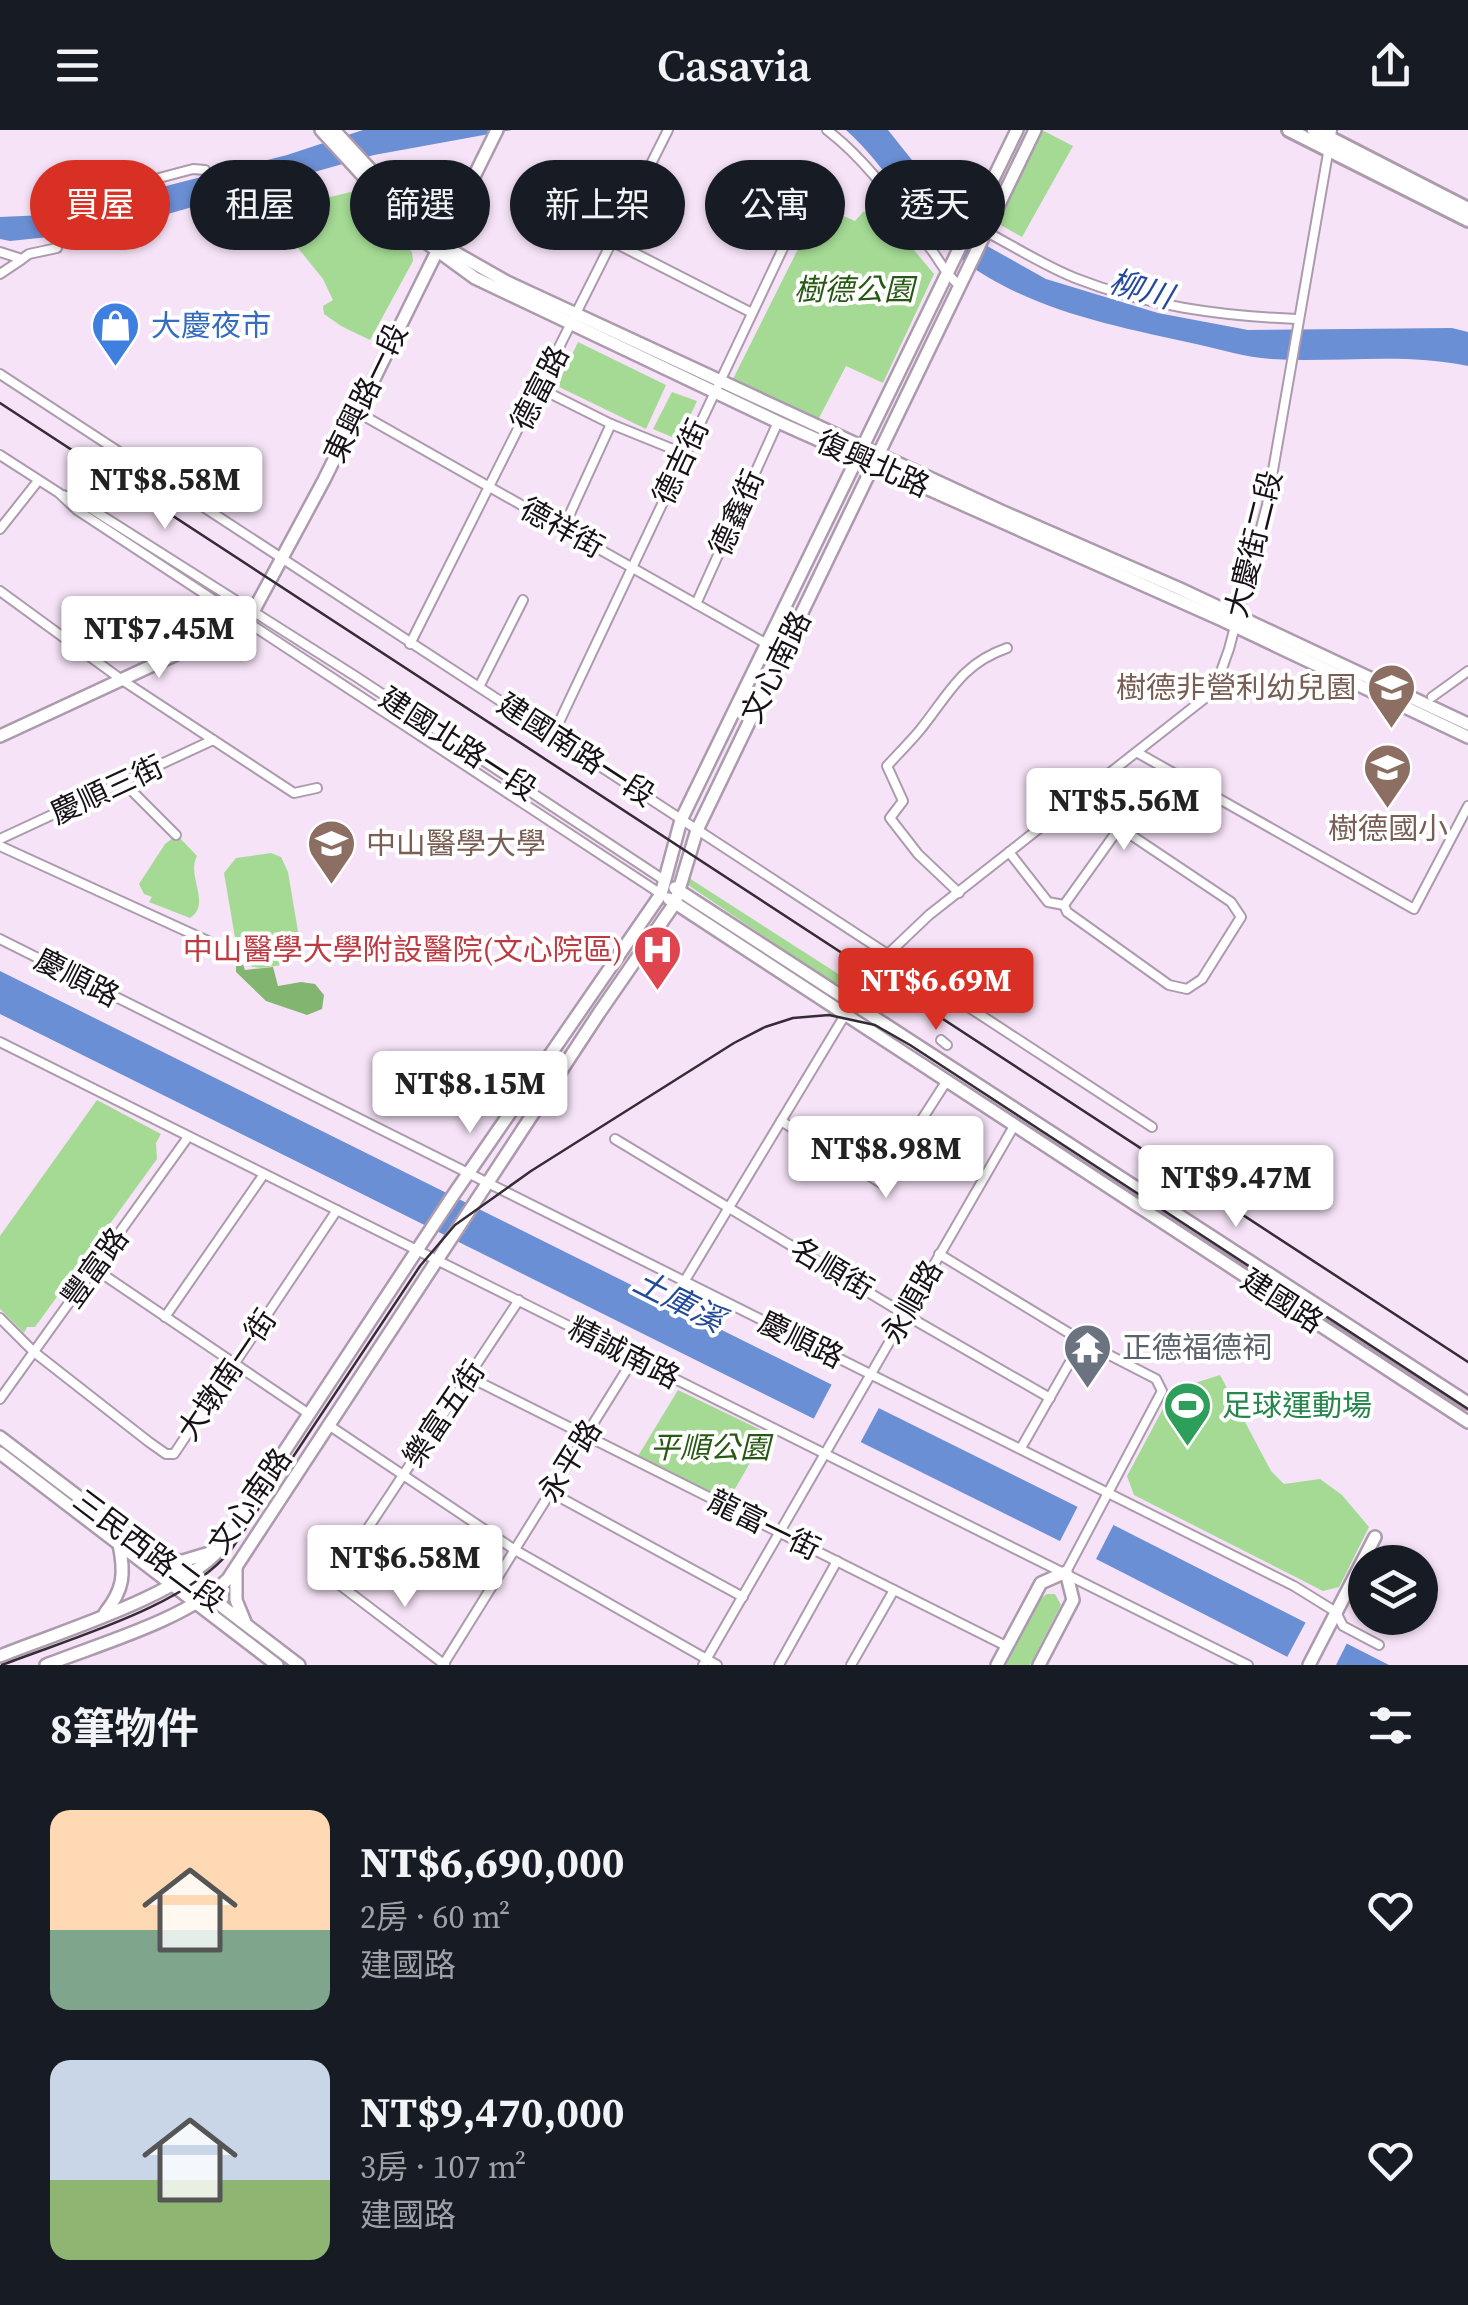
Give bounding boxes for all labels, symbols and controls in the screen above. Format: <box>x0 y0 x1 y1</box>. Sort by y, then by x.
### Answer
text: Casavia <box>657 34 811 96</box>
icon: menu <box>50 38 105 93</box>
icon: share <box>1363 38 1418 93</box>
chip: 買屋 <box>30 160 170 250</box>
chip: 租屋 <box>190 160 330 250</box>
chip: 篩選 <box>350 160 490 250</box>
chip: 新上架 <box>510 160 685 250</box>
chip: 公寓 <box>705 160 845 250</box>
chip: 透天 <box>865 160 1005 250</box>
water label: 柳川 <box>1104 259 1181 320</box>
park label: 樹德公園 <box>794 269 918 310</box>
shop icon: 大慶夜市 <box>90 300 142 368</box>
place label: 大慶夜市 <box>151 305 271 346</box>
street label: 東興路一段 <box>314 316 417 469</box>
street label: 德富路 <box>501 338 578 437</box>
street label: 德吉街 <box>643 412 718 511</box>
street label: 復興北路 <box>810 420 936 507</box>
pin: NT$8.58M <box>62 447 268 532</box>
text: NT$8.58M <box>89 457 241 501</box>
street label: 德鑫街 <box>700 463 774 562</box>
street label: 大慶街二段 <box>1215 466 1292 622</box>
street label: 德祥街 <box>513 488 612 567</box>
pin: NT$7.45M <box>56 596 262 681</box>
street label: 文心南路 <box>731 604 820 730</box>
text: NT$7.45M <box>83 606 235 650</box>
school or university icon: 樹德非營利幼兒園 <box>1365 662 1417 730</box>
place label: 樹德非營利幼兒園 <box>1116 667 1356 708</box>
street label: 建國北路一段 <box>372 677 545 810</box>
street label: 建國南路一段 <box>490 683 663 816</box>
school or university icon: 樹德國小 <box>1362 742 1414 810</box>
street label: 慶順三街 <box>44 746 170 833</box>
pin: NT$5.56M <box>1021 768 1227 853</box>
text: NT$5.56M <box>1048 778 1200 822</box>
place label: 樹德國小 <box>1328 808 1448 849</box>
school or university icon: 中山醫學大學 <box>305 818 357 886</box>
place label: 中山醫學大學 <box>366 823 546 864</box>
hospital icon: 中山醫學大學附設醫院(文心院區) <box>632 924 684 992</box>
place label: 中山醫學大學附設醫院(文心院區) <box>183 929 623 970</box>
street label: 慶順路 <box>28 939 127 1016</box>
pin: NT$6.69M <box>833 948 1039 1033</box>
text: NT$6.69M <box>860 958 1012 1002</box>
pin: NT$8.15M <box>367 1051 573 1136</box>
text: NT$8.15M <box>394 1061 546 1105</box>
pin: NT$8.98M <box>783 1116 989 1201</box>
text: NT$8.98M <box>810 1126 962 1170</box>
pin: NT$9.47M <box>1133 1145 1339 1230</box>
text: NT$9.47M <box>1160 1155 1312 1199</box>
street label: 豐富路 <box>52 1219 138 1316</box>
street label: 名順街 <box>783 1228 881 1309</box>
street label: 永順路 <box>871 1253 952 1351</box>
street label: 建國路 <box>1233 1259 1331 1342</box>
water label: 土庫溪 <box>626 1260 735 1344</box>
street label: 大墩南一街 <box>168 1301 286 1448</box>
street label: 慶順路 <box>752 1301 851 1378</box>
street label: 精誠南路 <box>561 1307 687 1398</box>
temple icon: 正德福德祠 <box>1061 1322 1113 1390</box>
place label: 正德福德祠 <box>1122 1327 1272 1368</box>
street label: 樂富五街 <box>393 1353 494 1475</box>
sports icon: 足球運動場 <box>1161 1380 1213 1448</box>
place label: 足球運動場 <box>1222 1385 1372 1426</box>
street label: 永平路 <box>528 1412 611 1510</box>
park label: 平順公園 <box>650 1427 774 1468</box>
street label: 文心南路 <box>198 1440 301 1562</box>
street label: 三民西路二段 <box>65 1480 234 1621</box>
street label: 龍富一街 <box>701 1480 827 1569</box>
pin: NT$6.58M <box>302 1525 508 1610</box>
text: NT$6.58M <box>329 1535 481 1579</box>
map controls <box>1348 1545 1438 1635</box>
button: layers <box>1348 1545 1438 1635</box>
icon: filters <box>1363 1698 1418 1753</box>
text: 8筆物件 <box>50 1699 199 1757</box>
text: NT$6,690,000 <box>360 1833 625 1891</box>
icon: home <box>130 1850 250 1970</box>
icon: heart <box>1363 1883 1418 1938</box>
text: 2房 · 60 m² <box>360 1895 510 1939</box>
text: 建國路 <box>360 1943 456 1987</box>
text: NT$9,470,000 <box>360 2083 625 2141</box>
icon: home <box>130 2100 250 2220</box>
icon: heart <box>1363 2133 1418 2188</box>
text: 3房 · 107 m² <box>360 2145 526 2189</box>
text: 建國路 <box>360 2193 456 2237</box>

